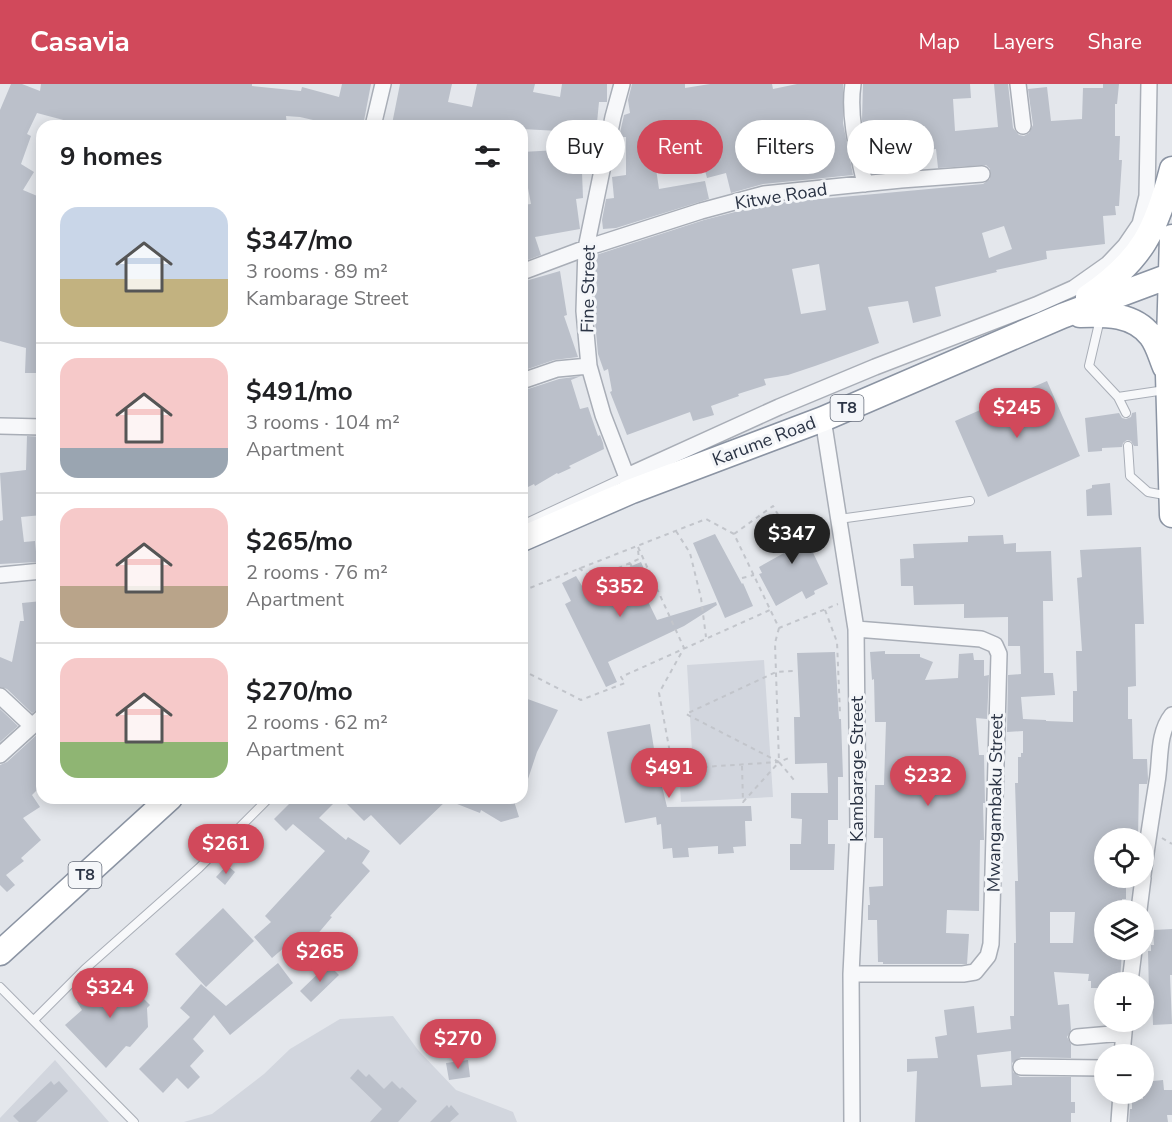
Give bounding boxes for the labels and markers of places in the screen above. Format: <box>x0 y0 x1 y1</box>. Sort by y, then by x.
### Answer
pin: $245 <box>981 388 1053 439</box>
pin: $347 <box>756 514 828 565</box>
pin: $352 <box>584 567 656 618</box>
pin: $491 <box>633 748 705 799</box>
pin: $232 <box>892 756 964 807</box>
pin: $261 <box>190 824 262 875</box>
pin: $265 <box>284 932 356 983</box>
pin: $324 <box>74 968 146 1019</box>
pin: $270 <box>422 1019 494 1070</box>

